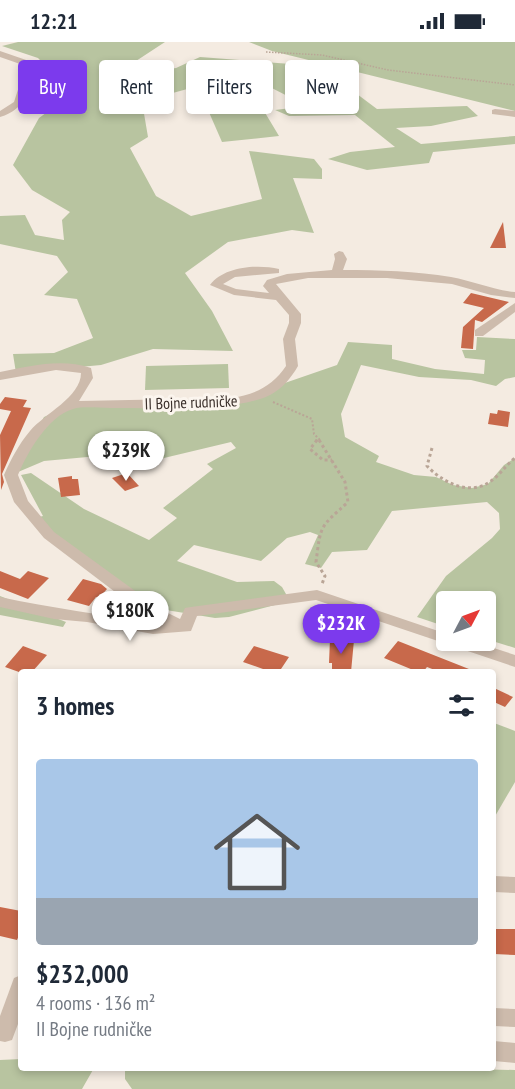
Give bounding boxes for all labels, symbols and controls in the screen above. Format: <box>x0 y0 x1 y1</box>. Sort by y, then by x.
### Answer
text: 12:21 <box>30 7 78 35</box>
chip: Buy <box>18 60 87 114</box>
chip: Rent <box>99 60 174 114</box>
chip: Filters <box>186 60 273 114</box>
chip: New <box>285 60 359 114</box>
street label: II Bojne rudničke <box>144 390 238 414</box>
pin: $239K <box>84 431 168 482</box>
text: $239K <box>102 437 150 463</box>
pin: $180K <box>88 591 172 642</box>
north arrow <box>436 591 496 651</box>
map controls <box>436 591 496 651</box>
text: $180K <box>106 597 154 623</box>
pin: $232K <box>299 604 383 655</box>
text: $232K <box>317 610 365 636</box>
text: 3 homes <box>36 689 114 722</box>
icon: filters <box>445 689 478 722</box>
icon: home <box>203 798 311 906</box>
text: $232,000 <box>36 957 129 990</box>
text: 4 rooms · 136 m² <box>36 990 155 1016</box>
text: II Bojne rudničke <box>36 1016 152 1042</box>

